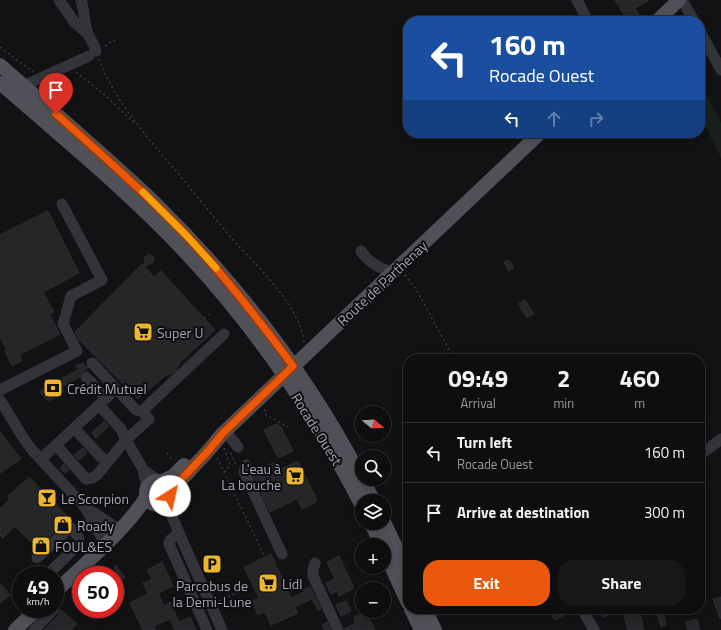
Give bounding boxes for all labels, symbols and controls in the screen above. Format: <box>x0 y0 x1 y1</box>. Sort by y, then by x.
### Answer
text: 160 m <box>489 23 566 66</box>
icon: left <box>423 32 475 84</box>
text: Rocade Ouest <box>489 62 594 89</box>
pin <box>39 73 73 114</box>
icon: arrive <box>45 79 67 101</box>
icon: left <box>501 108 523 130</box>
icon: ahead <box>543 108 565 130</box>
icon: right <box>585 108 607 130</box>
street label: Route de Parthenay <box>332 235 432 330</box>
supermarket icon: Super U <box>132 321 154 343</box>
place label: Super U <box>157 322 203 343</box>
text: 09:49 <box>448 360 508 396</box>
text: 2 <box>557 360 571 396</box>
text: 460 <box>619 360 660 396</box>
bank icon: Crédit Mutuel <box>42 377 64 399</box>
place label: Crédit Mutuel <box>67 378 147 399</box>
street label: Rocade Ouest <box>286 389 348 469</box>
text: Arrival <box>461 393 496 413</box>
text: min <box>553 393 574 413</box>
text: m <box>634 393 645 413</box>
north arrow <box>355 406 391 442</box>
map controls <box>355 406 391 618</box>
text: Turn left <box>457 431 512 454</box>
text: 160 m <box>644 441 685 464</box>
icon: left <box>423 442 445 464</box>
button: search <box>355 450 391 486</box>
text: Rocade Ouest <box>457 454 533 474</box>
place label: L'eau à La bouche <box>221 458 281 495</box>
supermarket icon: L'eau à La bouche <box>284 465 306 487</box>
position arrow <box>149 475 191 517</box>
bar icon: Le Scorpion <box>36 487 58 509</box>
place label: Le Scorpion <box>61 488 129 509</box>
button: layers <box>355 494 391 530</box>
text: Arrive at destination <box>457 501 590 524</box>
text: 300 m <box>644 501 685 524</box>
icon: arrive <box>423 502 445 524</box>
shop icon: Roady <box>52 514 74 536</box>
place label: Roady <box>77 515 114 536</box>
shop icon: FOUL&ES <box>30 535 52 557</box>
place label: FOUL&ES <box>55 536 112 557</box>
button: + <box>355 538 391 574</box>
parking icon: Parcobus de la Demi-Lune <box>201 553 223 575</box>
button: Exit <box>423 560 550 606</box>
button: Share <box>558 560 685 606</box>
speed limit sign: 50 <box>72 566 124 618</box>
text: 49 <box>27 571 49 602</box>
supermarket icon: Lidl <box>257 572 279 594</box>
place label: Lidl <box>282 573 302 594</box>
place label: Parcobus de la Demi-Lune <box>173 575 252 612</box>
button: − <box>355 582 391 618</box>
text: km/h <box>27 594 49 609</box>

